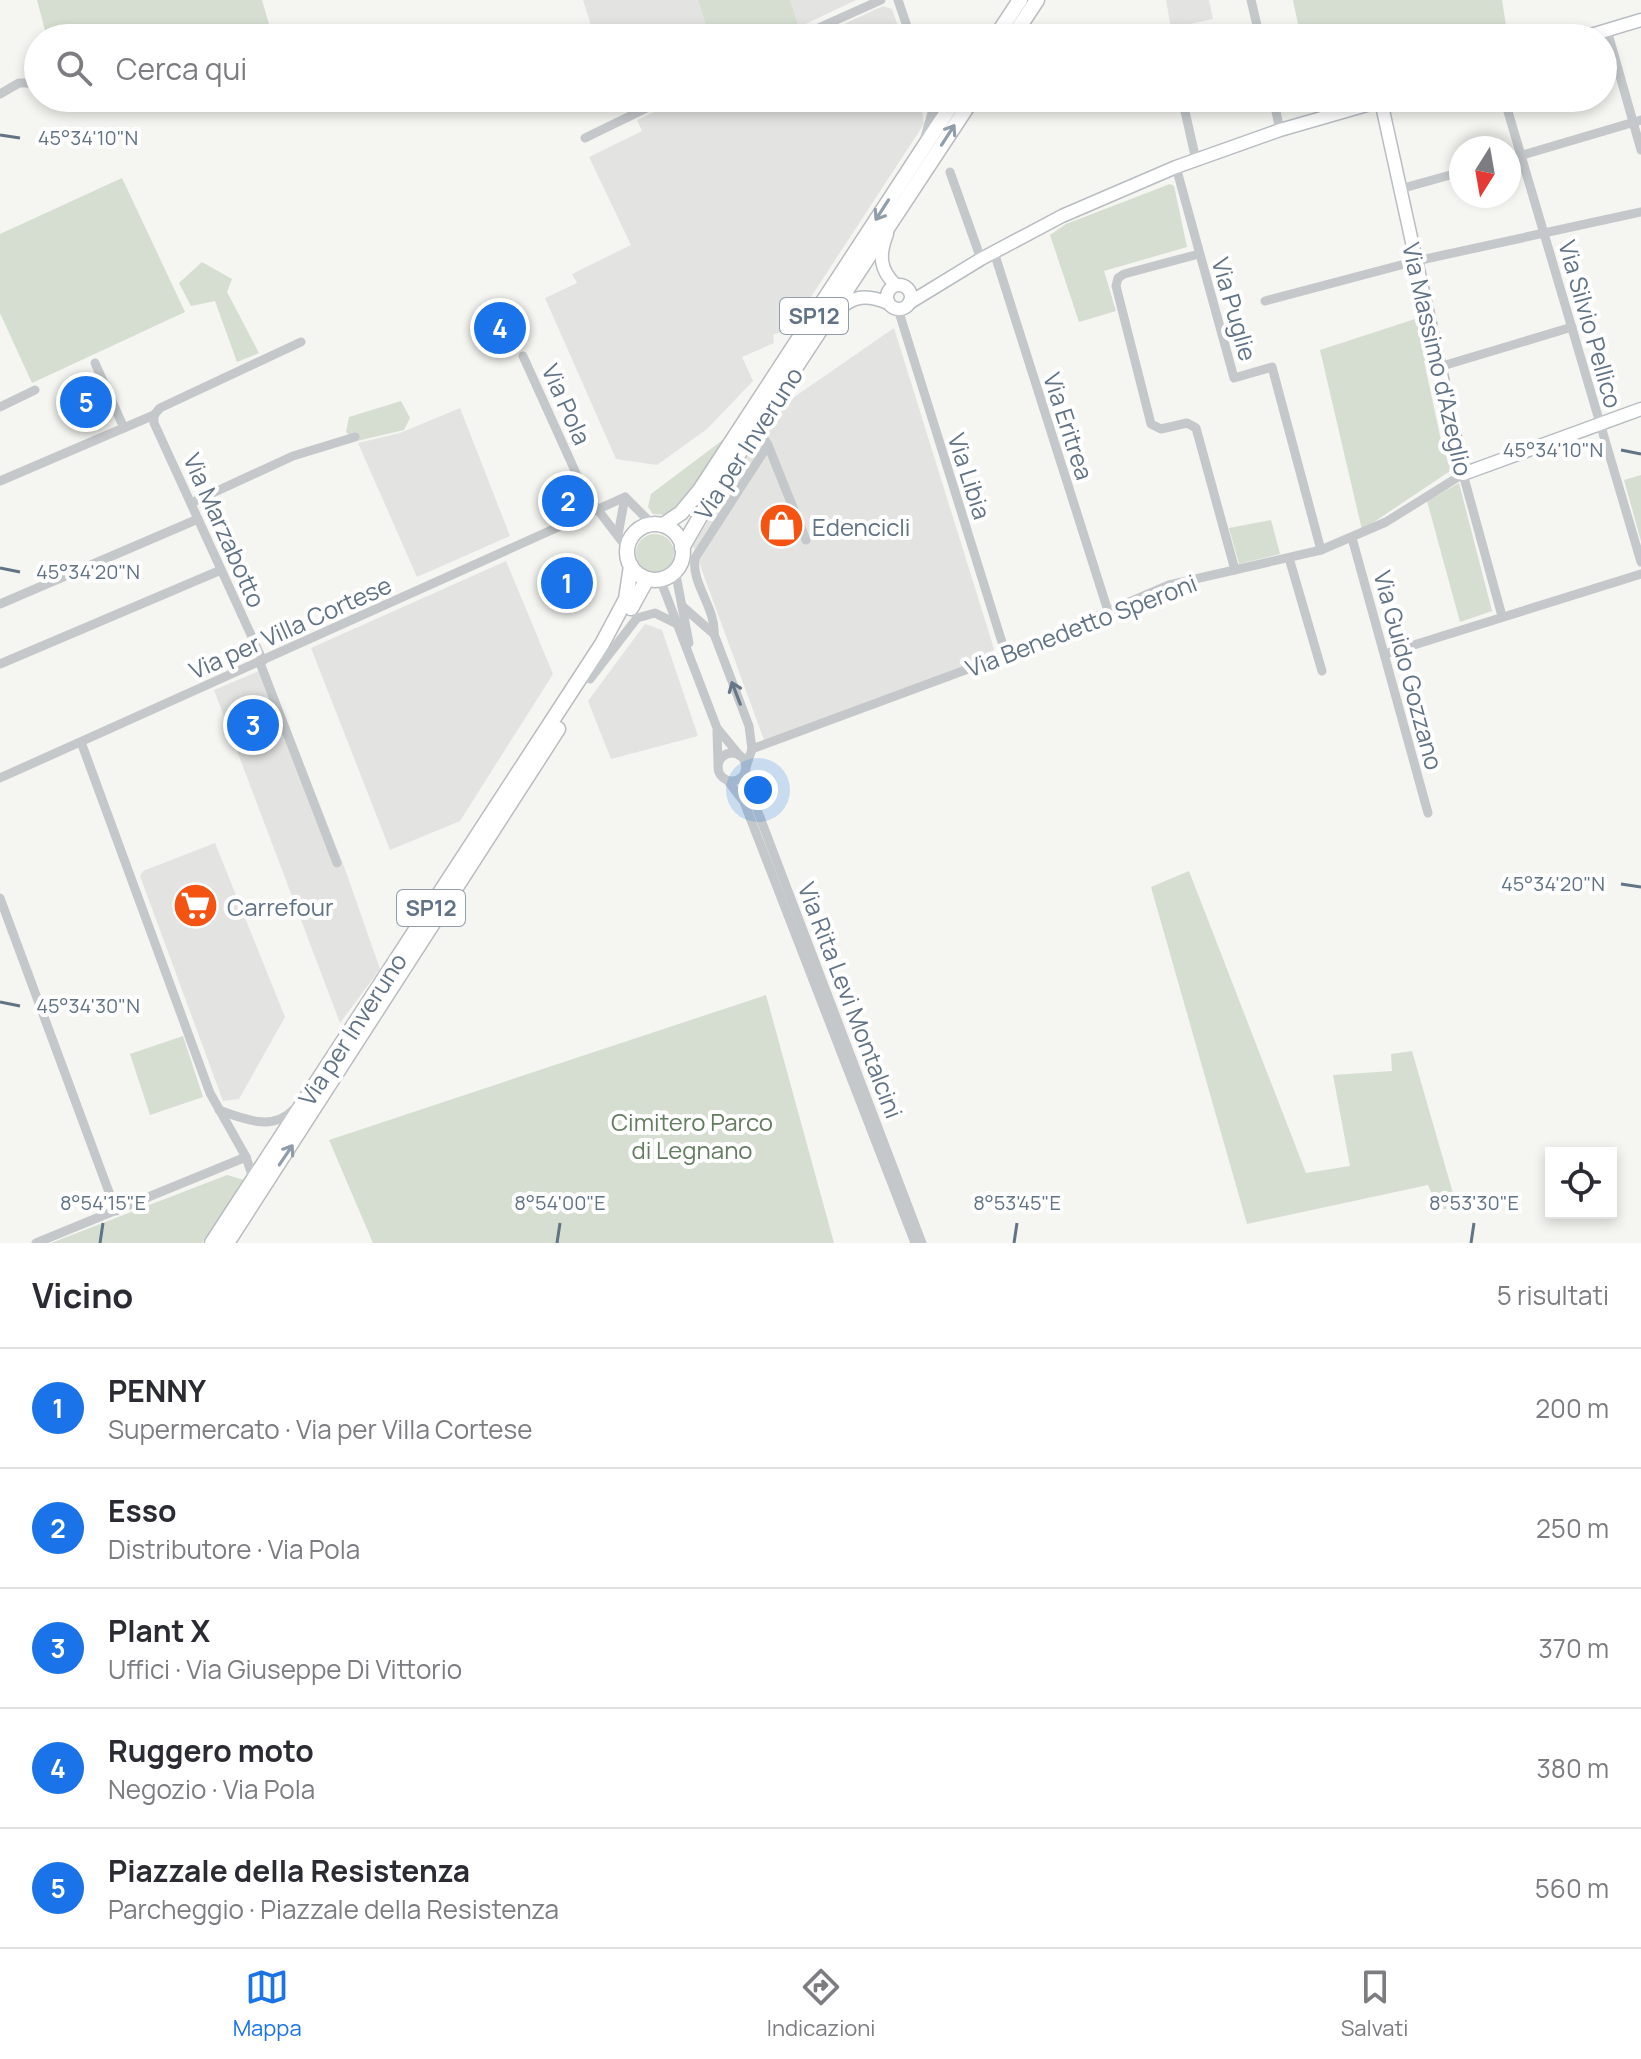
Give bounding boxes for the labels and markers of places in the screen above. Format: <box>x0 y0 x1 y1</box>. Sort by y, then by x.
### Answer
pin: 4 <box>474 298 526 358</box>
pin: 5 <box>60 372 112 432</box>
pin: 2 <box>542 471 594 531</box>
shop icon: Edencicli <box>757 502 805 550</box>
place label: Edencicli <box>812 510 910 543</box>
pin: 1 <box>541 553 593 613</box>
pin: 3 <box>227 695 279 755</box>
supermarket icon: Carrefour <box>172 882 220 930</box>
place label: Carrefour <box>227 890 334 923</box>

